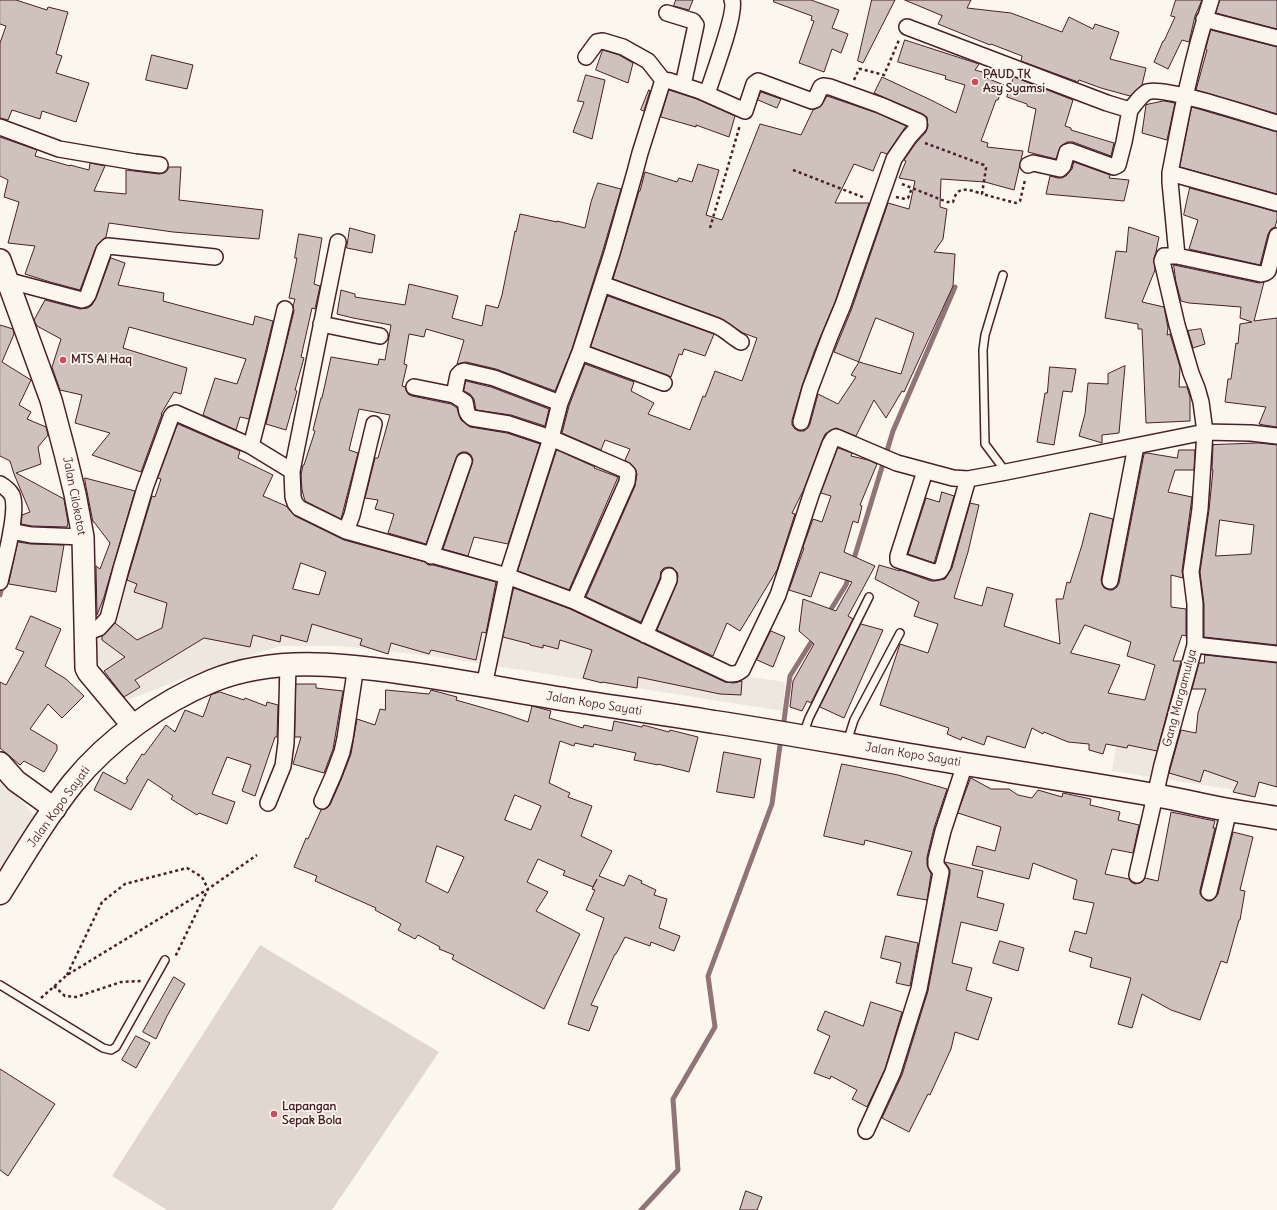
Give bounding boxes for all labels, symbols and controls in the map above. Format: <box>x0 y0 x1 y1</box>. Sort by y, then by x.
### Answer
place label: PAUD TK Asy Syamsi <box>983 68 1045 96</box>
marker: PAUD TK Asy Syamsi <box>970 77 980 87</box>
place label: MTS Al Haq <box>71 353 132 367</box>
marker: MTS Al Haq <box>58 355 68 365</box>
street label: Jalan Cilokotot <box>59 455 89 537</box>
street label: Gang Margamulya <box>1160 648 1200 748</box>
street label: Jalan Kopo Sayati <box>545 689 643 719</box>
street label: Jalan Kopo Sayati <box>864 740 962 770</box>
street label: Jalan Kopo Sayati <box>25 764 93 850</box>
place label: Lapangan Sepak Bola <box>282 1100 342 1128</box>
marker: Lapangan Sepak Bola <box>269 1109 279 1119</box>

